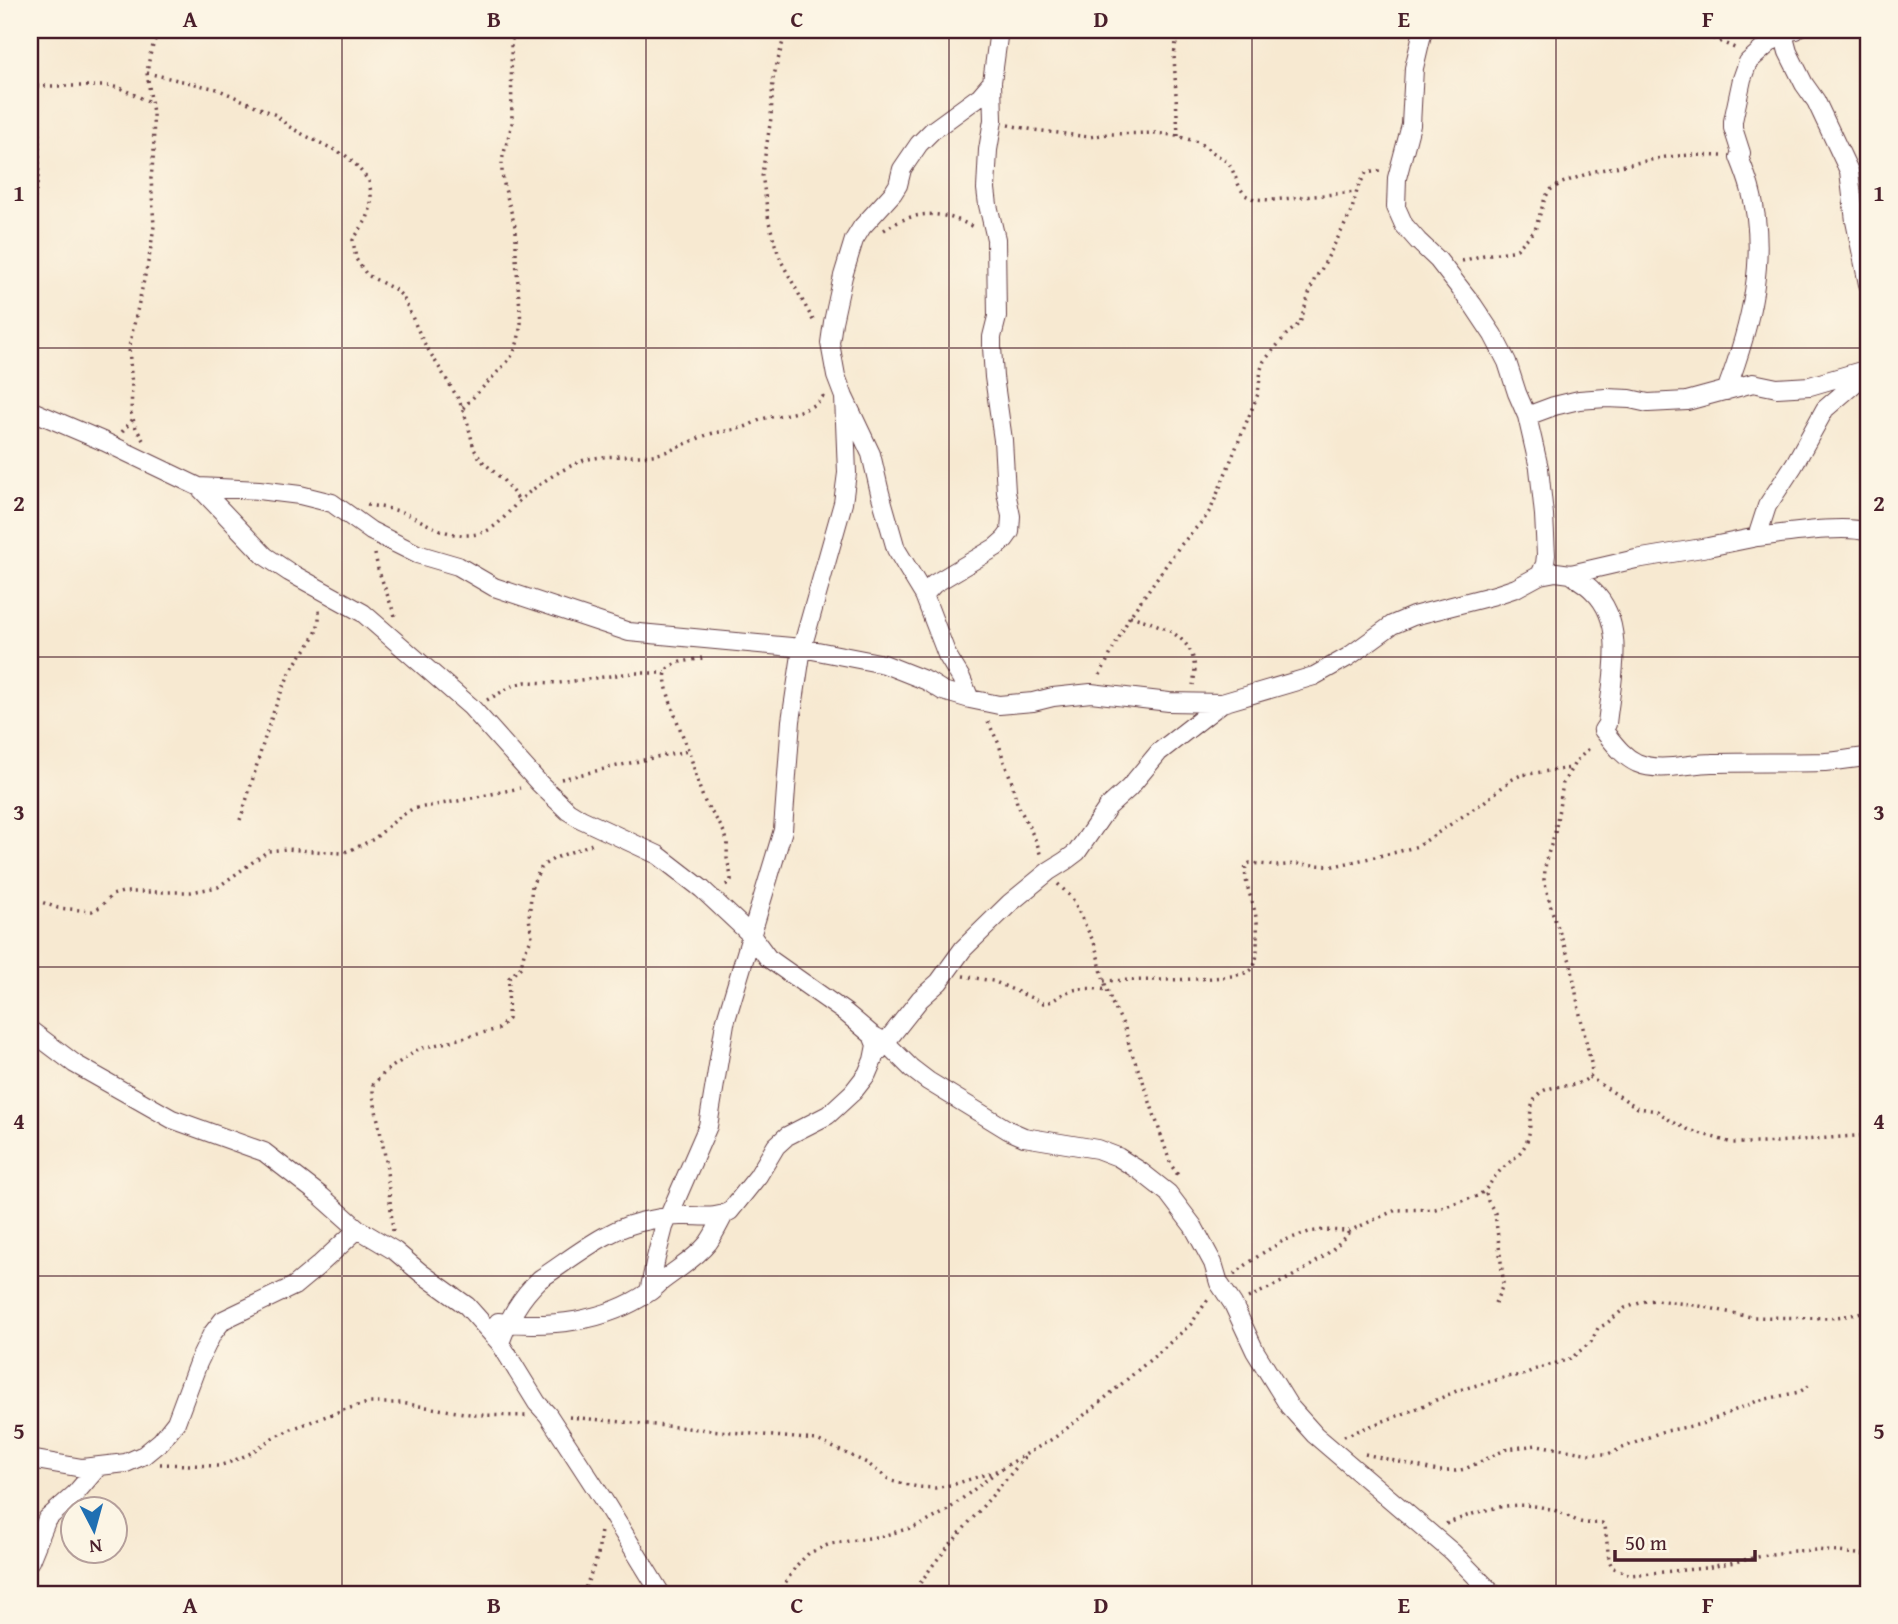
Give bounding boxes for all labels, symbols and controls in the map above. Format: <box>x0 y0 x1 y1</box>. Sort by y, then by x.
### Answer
text: A <box>183 2 198 35</box>
text: B <box>487 2 501 35</box>
text: C <box>790 2 804 35</box>
text: D <box>1094 2 1109 35</box>
text: E <box>1398 2 1410 35</box>
text: F <box>1702 2 1714 35</box>
text: 1 <box>13 176 25 209</box>
text: 1 <box>1873 176 1885 209</box>
text: 2 <box>13 486 25 519</box>
text: 2 <box>1873 486 1885 519</box>
text: 3 <box>13 795 25 828</box>
text: 3 <box>1873 795 1885 828</box>
text: 4 <box>13 1104 25 1137</box>
text: 4 <box>1873 1104 1885 1137</box>
text: 5 <box>13 1414 25 1447</box>
text: 5 <box>1873 1414 1885 1447</box>
north arrow <box>60 1494 130 1564</box>
scale bar <box>1615 1519 1755 1563</box>
text: 50 m <box>1625 1527 1667 1558</box>
text: N <box>88 1532 104 1562</box>
text: A <box>183 1588 198 1621</box>
text: B <box>487 1588 501 1621</box>
text: C <box>790 1588 804 1621</box>
text: D <box>1094 1588 1109 1621</box>
text: E <box>1398 1588 1410 1621</box>
text: F <box>1702 1588 1714 1621</box>

